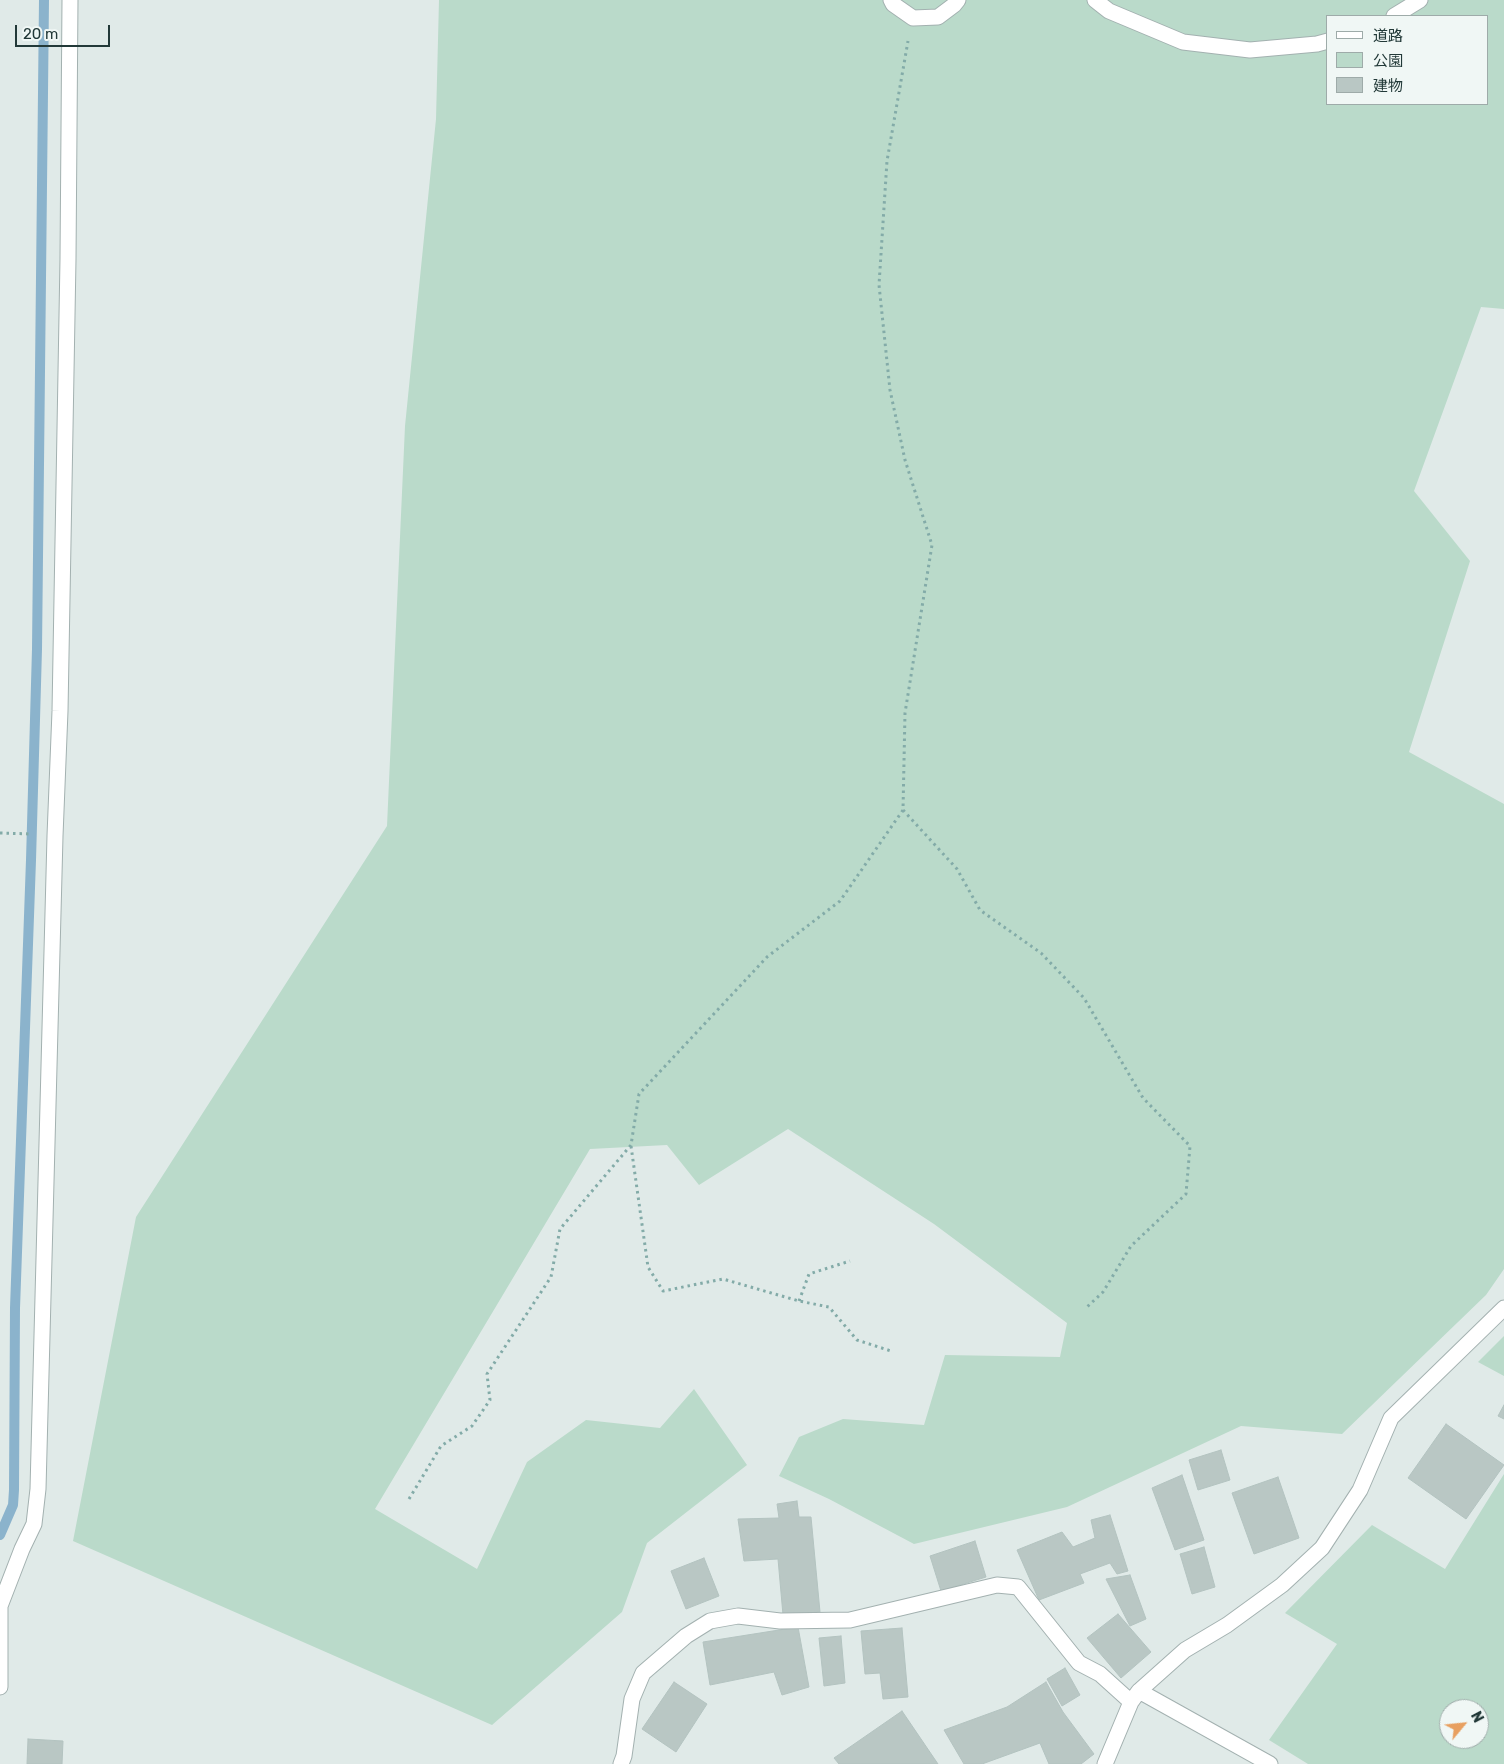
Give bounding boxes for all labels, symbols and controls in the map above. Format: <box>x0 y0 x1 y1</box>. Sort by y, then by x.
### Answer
scale bar <box>18 15 112 47</box>
legend <box>1326 15 1489 105</box>
text: 20 m <box>23 25 58 43</box>
text: 道路 <box>1373 27 1403 45</box>
text: 公園 <box>1373 52 1403 70</box>
text: 建物 <box>1373 77 1403 95</box>
north arrow <box>1439 1699 1489 1749</box>
text: N <box>1467 1709 1487 1726</box>

